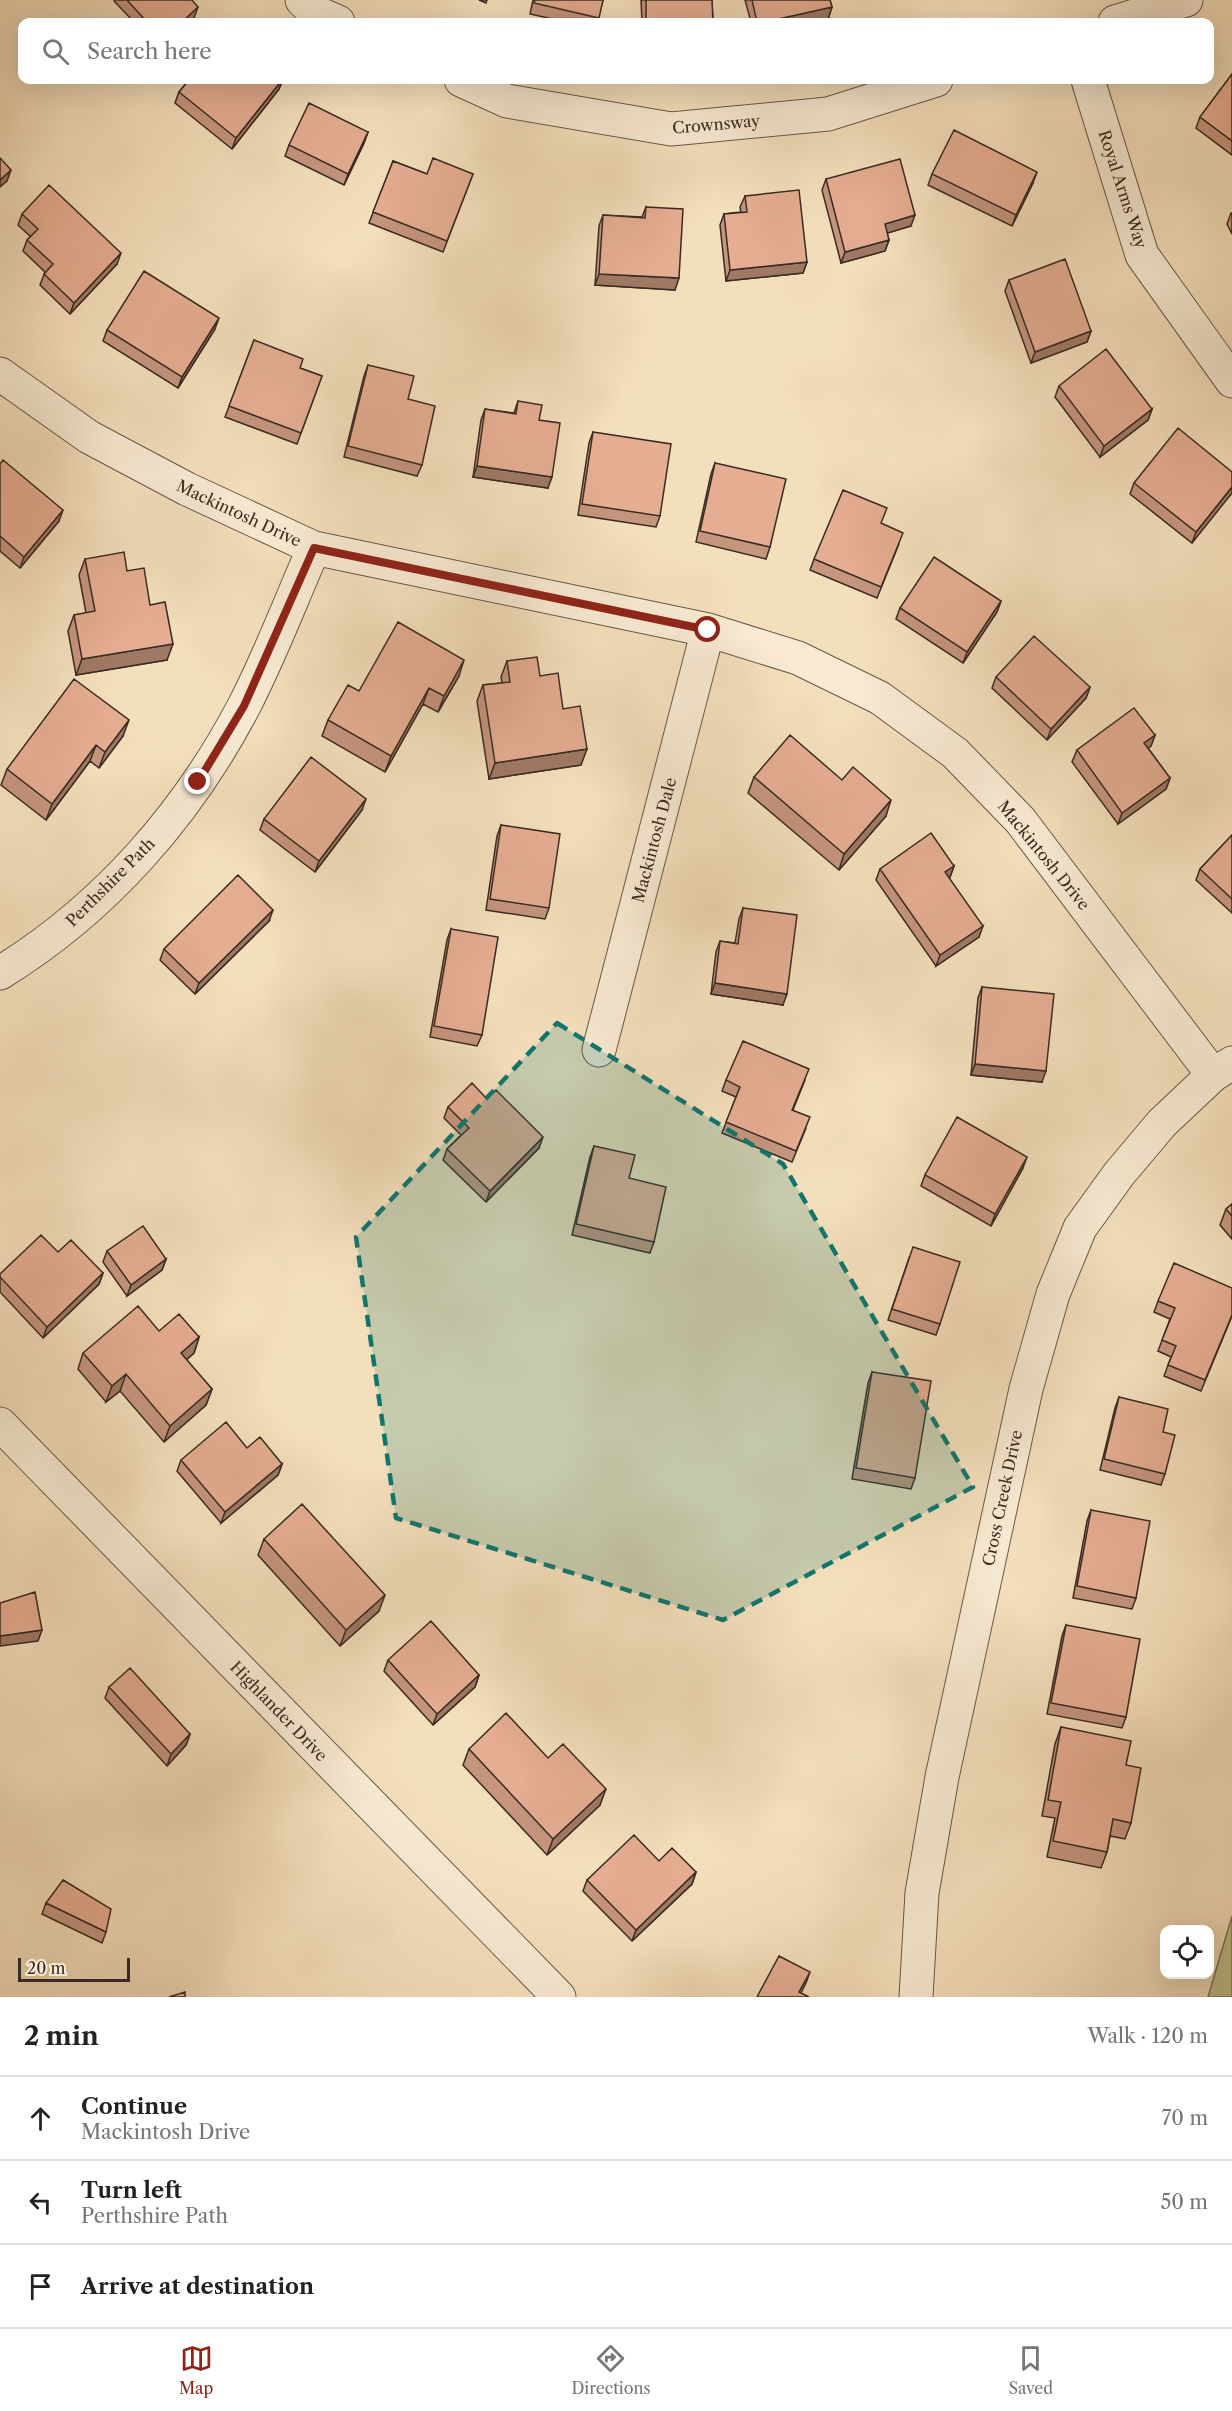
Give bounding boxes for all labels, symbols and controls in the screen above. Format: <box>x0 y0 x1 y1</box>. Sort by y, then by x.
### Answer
search box <box>18 18 1214 84</box>
icon: search <box>39 35 72 68</box>
text: Search here <box>87 38 212 65</box>
street label: Crownsway <box>671 110 762 138</box>
street label: Royal Arms Way <box>1094 127 1152 252</box>
street label: Mackintosh Drive <box>173 475 305 551</box>
route start <box>694 616 720 642</box>
route end <box>184 768 210 794</box>
street label: Mackintosh Dale <box>628 775 680 905</box>
street label: Mackintosh Drive <box>994 796 1094 914</box>
street label: Perthshire Path <box>61 833 159 931</box>
street label: Cross Creek Drive <box>978 1428 1026 1568</box>
street label: Highlander Drive <box>226 1657 332 1765</box>
map controls <box>1160 1925 1214 1979</box>
button: locate <box>1160 1925 1214 1979</box>
scale bar <box>18 1955 130 1982</box>
text: 20 m <box>27 1958 66 1978</box>
text: 2 min <box>24 2020 99 2052</box>
text: Walk · 120 m <box>1087 2024 1208 2048</box>
text: Continue <box>81 2093 187 2120</box>
icon: ahead <box>24 2102 57 2135</box>
text: 70 m <box>1162 2106 1208 2130</box>
text: Mackintosh Drive <box>81 2120 250 2144</box>
text: Turn left <box>81 2177 182 2204</box>
icon: left <box>24 2186 57 2219</box>
text: 50 m <box>1161 2190 1208 2214</box>
text: Perthshire Path <box>81 2204 228 2228</box>
icon: arrive <box>24 2270 57 2303</box>
text: Arrive at destination <box>81 2273 314 2300</box>
tab: Map <box>179 2342 213 2398</box>
tab: Directions <box>571 2342 650 2398</box>
tab: Saved <box>1009 2342 1053 2398</box>

